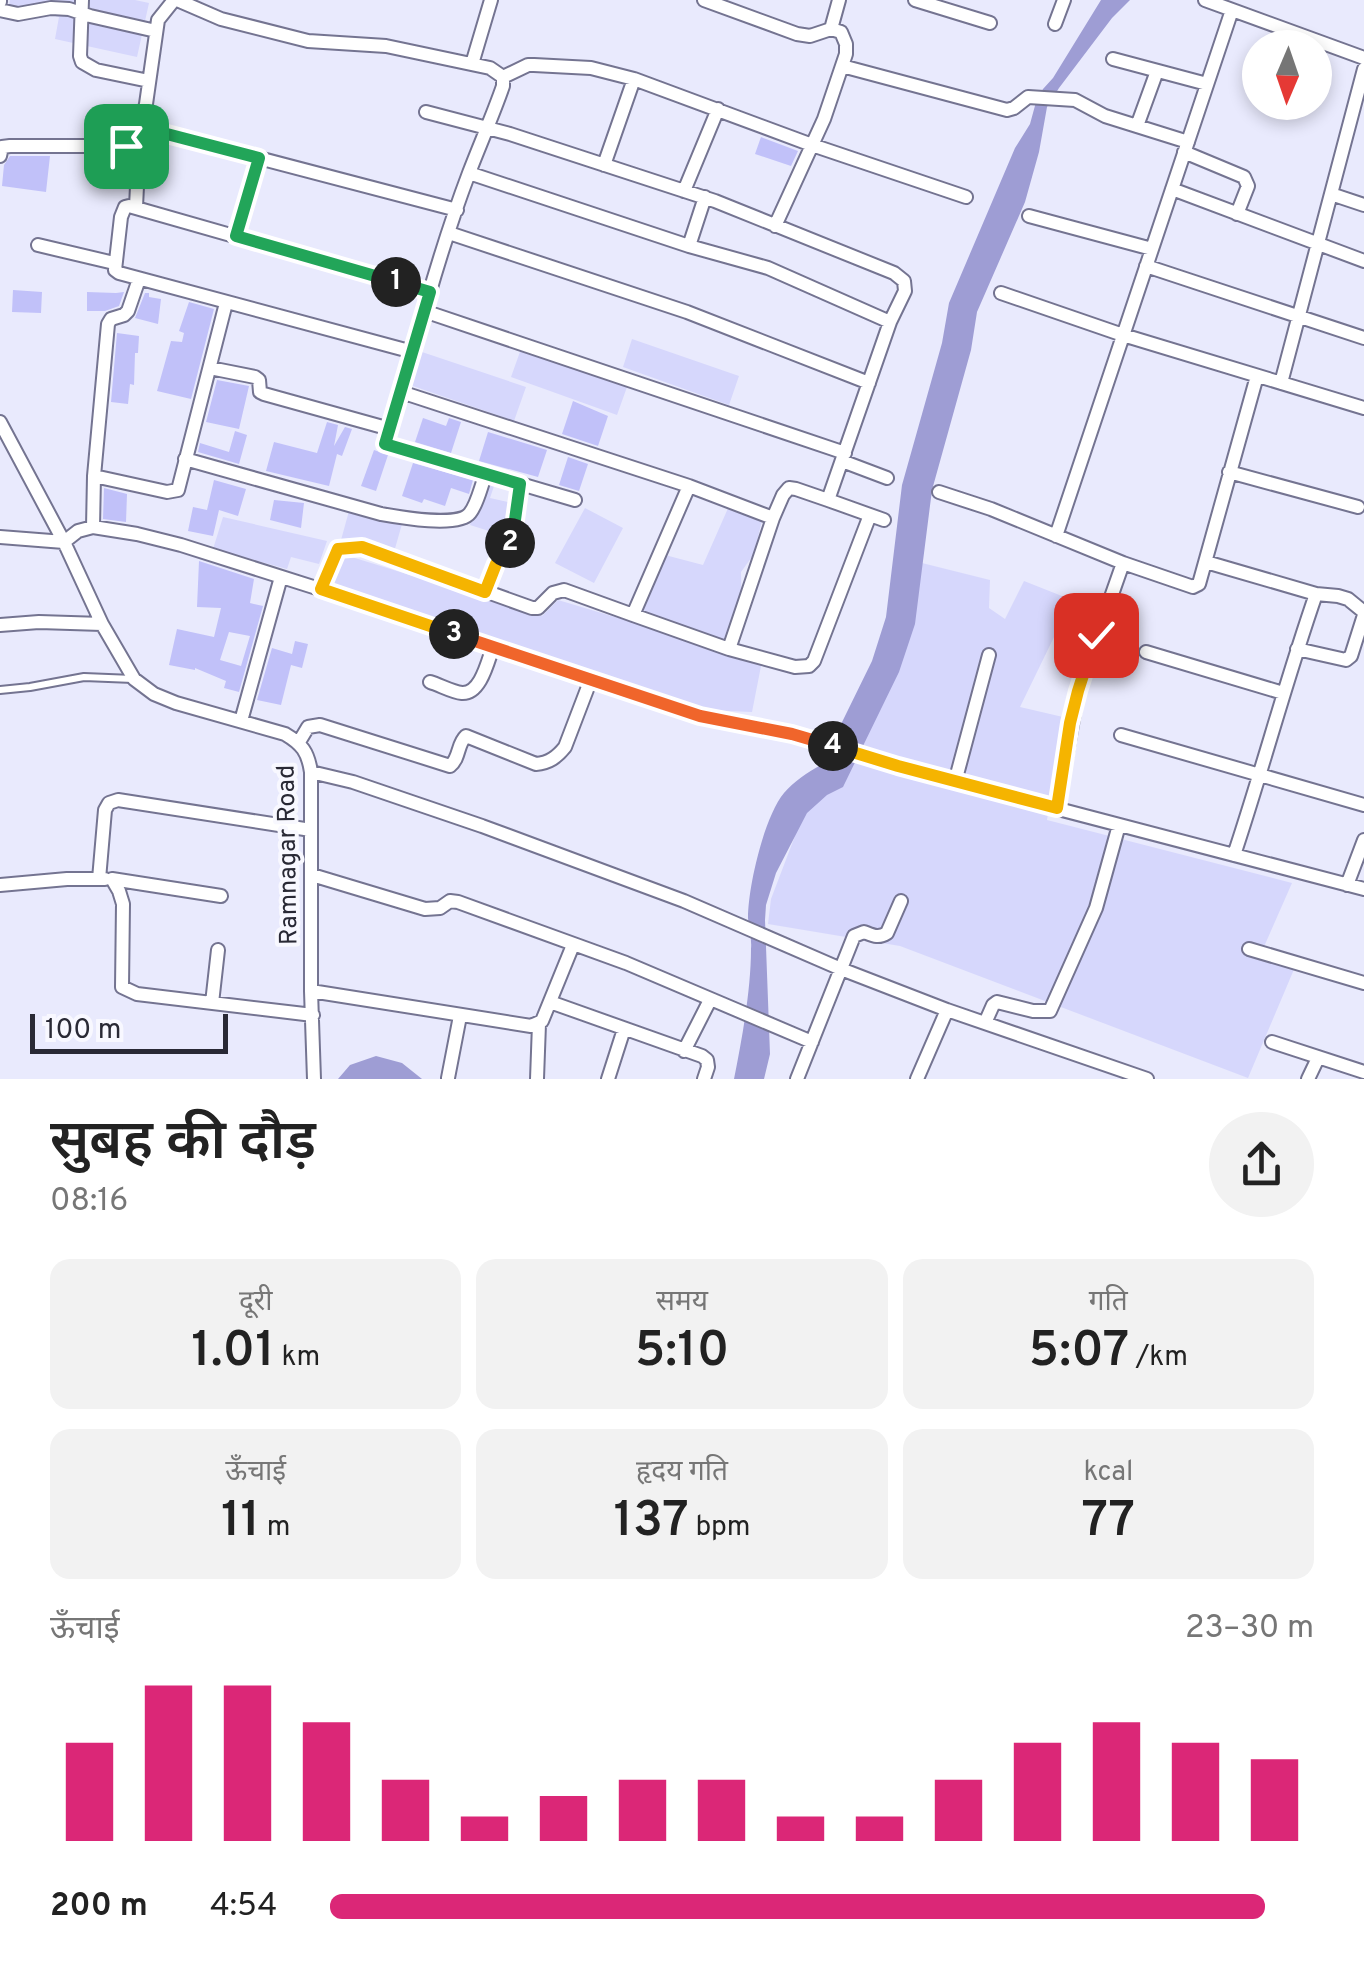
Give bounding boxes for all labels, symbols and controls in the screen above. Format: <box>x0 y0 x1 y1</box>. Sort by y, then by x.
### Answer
north arrow <box>1242 30 1332 120</box>
map controls <box>1242 30 1332 120</box>
pin <box>84 104 169 189</box>
icon: arrive <box>99 119 154 174</box>
pin: 1 <box>371 257 421 307</box>
text: 1 <box>390 264 402 300</box>
pin: 2 <box>485 518 535 568</box>
text: 2 <box>501 525 519 561</box>
pin <box>1054 593 1139 678</box>
icon: check <box>1069 608 1124 663</box>
pin: 3 <box>429 609 479 659</box>
text: 3 <box>446 616 462 652</box>
pin: 4 <box>808 721 858 771</box>
text: 4 <box>824 728 842 764</box>
street label: Ramnagar Road <box>271 765 307 945</box>
scale bar <box>30 1009 228 1054</box>
text: 100 m <box>45 1013 121 1049</box>
text: सुबह की दौड़ <box>50 1109 316 1179</box>
button: share <box>1209 1112 1314 1217</box>
text: 08:16 <box>50 1182 128 1222</box>
text: दूरी <box>239 1285 272 1321</box>
text: समय <box>656 1285 708 1321</box>
text: गति <box>1089 1285 1128 1321</box>
text: 1.01 <box>191 1321 275 1384</box>
text: 5:10 <box>635 1321 729 1384</box>
text: 5:07 <box>1029 1321 1129 1384</box>
text: km <box>275 1340 320 1376</box>
text: /km <box>1129 1340 1188 1376</box>
text: ऊँचाई <box>225 1455 286 1491</box>
text: हृदय गति <box>636 1455 728 1491</box>
text: kcal <box>1083 1455 1133 1491</box>
text: 11 <box>221 1491 260 1554</box>
text: 137 <box>613 1491 689 1554</box>
text: 77 <box>1081 1491 1135 1554</box>
text: m <box>260 1510 290 1546</box>
text: bpm <box>689 1510 751 1546</box>
text: 23–30 m <box>1185 1609 1314 1649</box>
text: ऊँचाई <box>50 1610 119 1650</box>
text: 200 m <box>50 1887 148 1927</box>
text: 4:54 <box>210 1887 277 1927</box>

